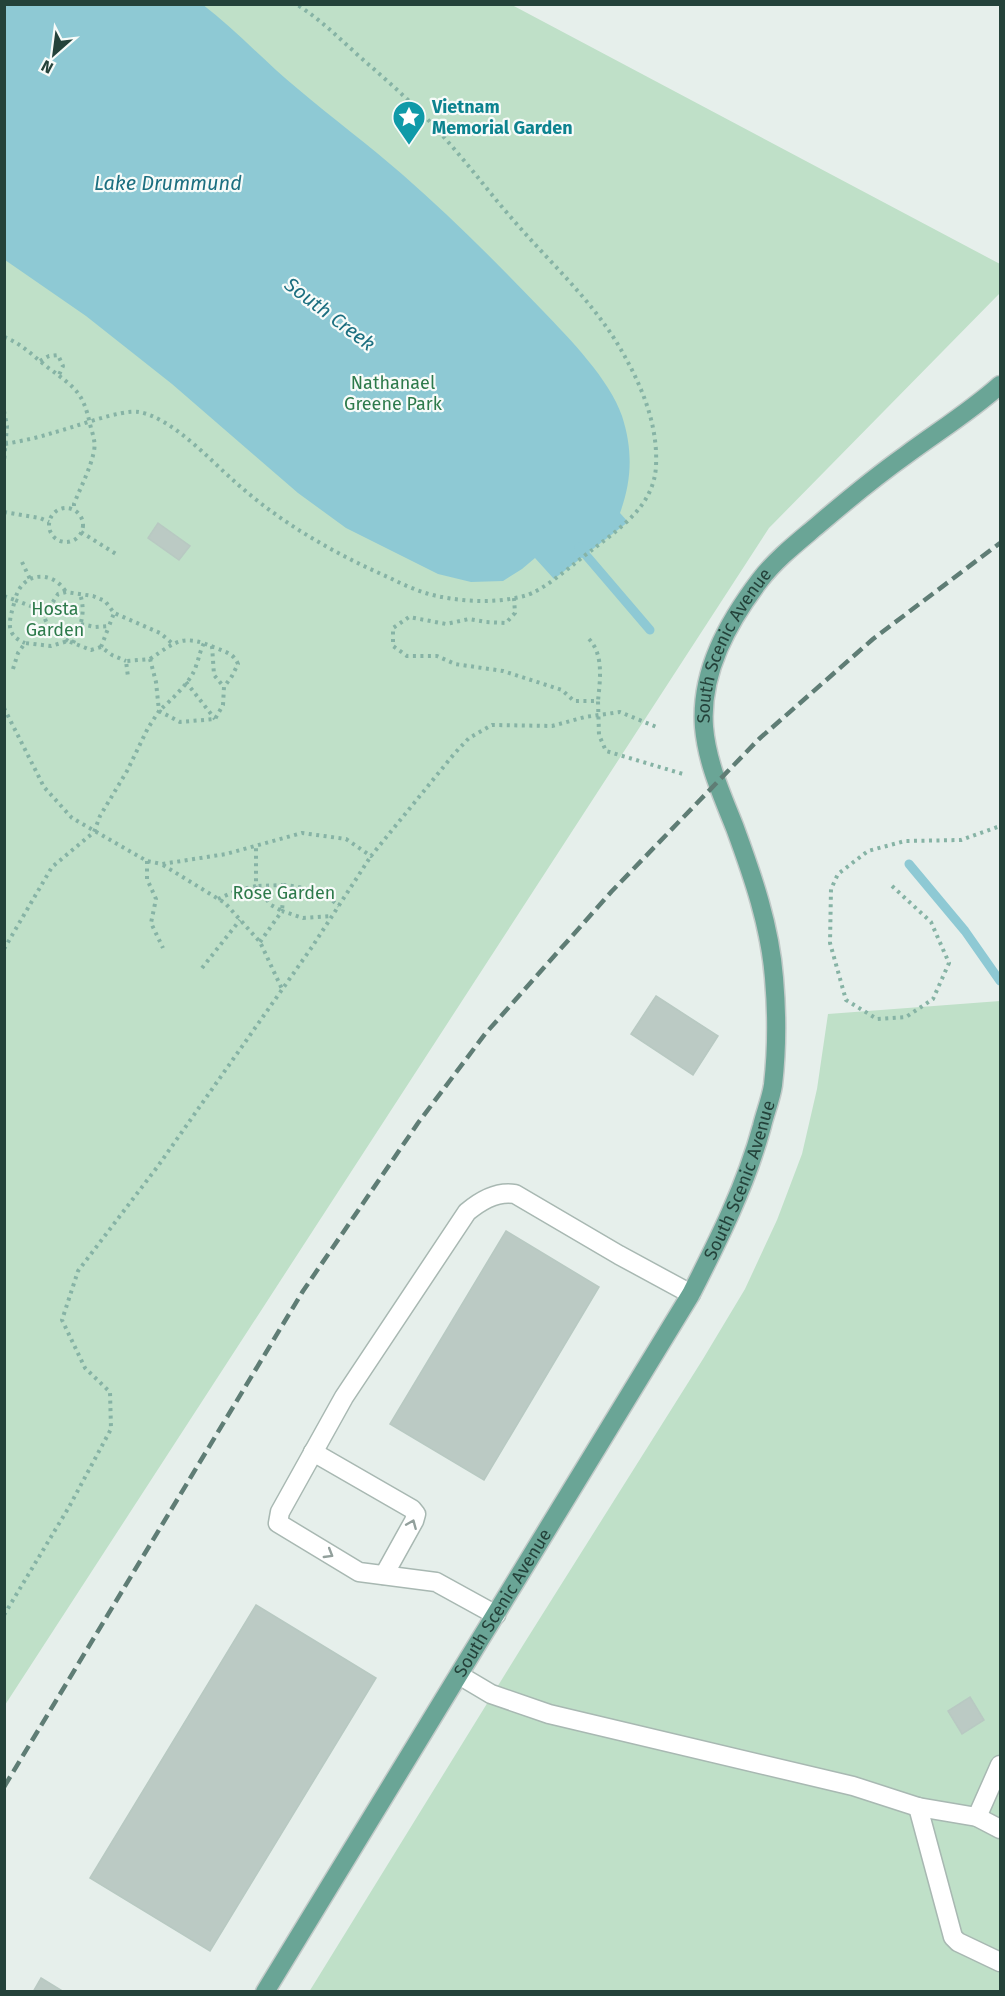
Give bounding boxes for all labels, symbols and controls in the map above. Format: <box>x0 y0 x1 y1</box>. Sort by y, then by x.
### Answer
north arrow <box>24 24 84 84</box>
text: N <box>38 56 56 78</box>
place label: Vietnam Memorial Garden <box>431 96 573 139</box>
place icon: Vietnam Memorial Garden <box>391 99 427 146</box>
water label: Lake Drummund <box>94 171 242 195</box>
water label: South Creek <box>279 272 380 356</box>
park label: Nathanael Greene Park <box>344 372 443 415</box>
street label: South Scenic Avenue <box>693 563 776 723</box>
park label: Hosta Garden <box>26 598 84 641</box>
park label: Rose Garden <box>233 882 335 904</box>
street label: South Scenic Avenue <box>699 1098 780 1263</box>
one-way arrow <box>405 1519 417 1530</box>
street label: South Scenic Avenue <box>449 1525 556 1681</box>
one-way arrow <box>323 1546 333 1558</box>

